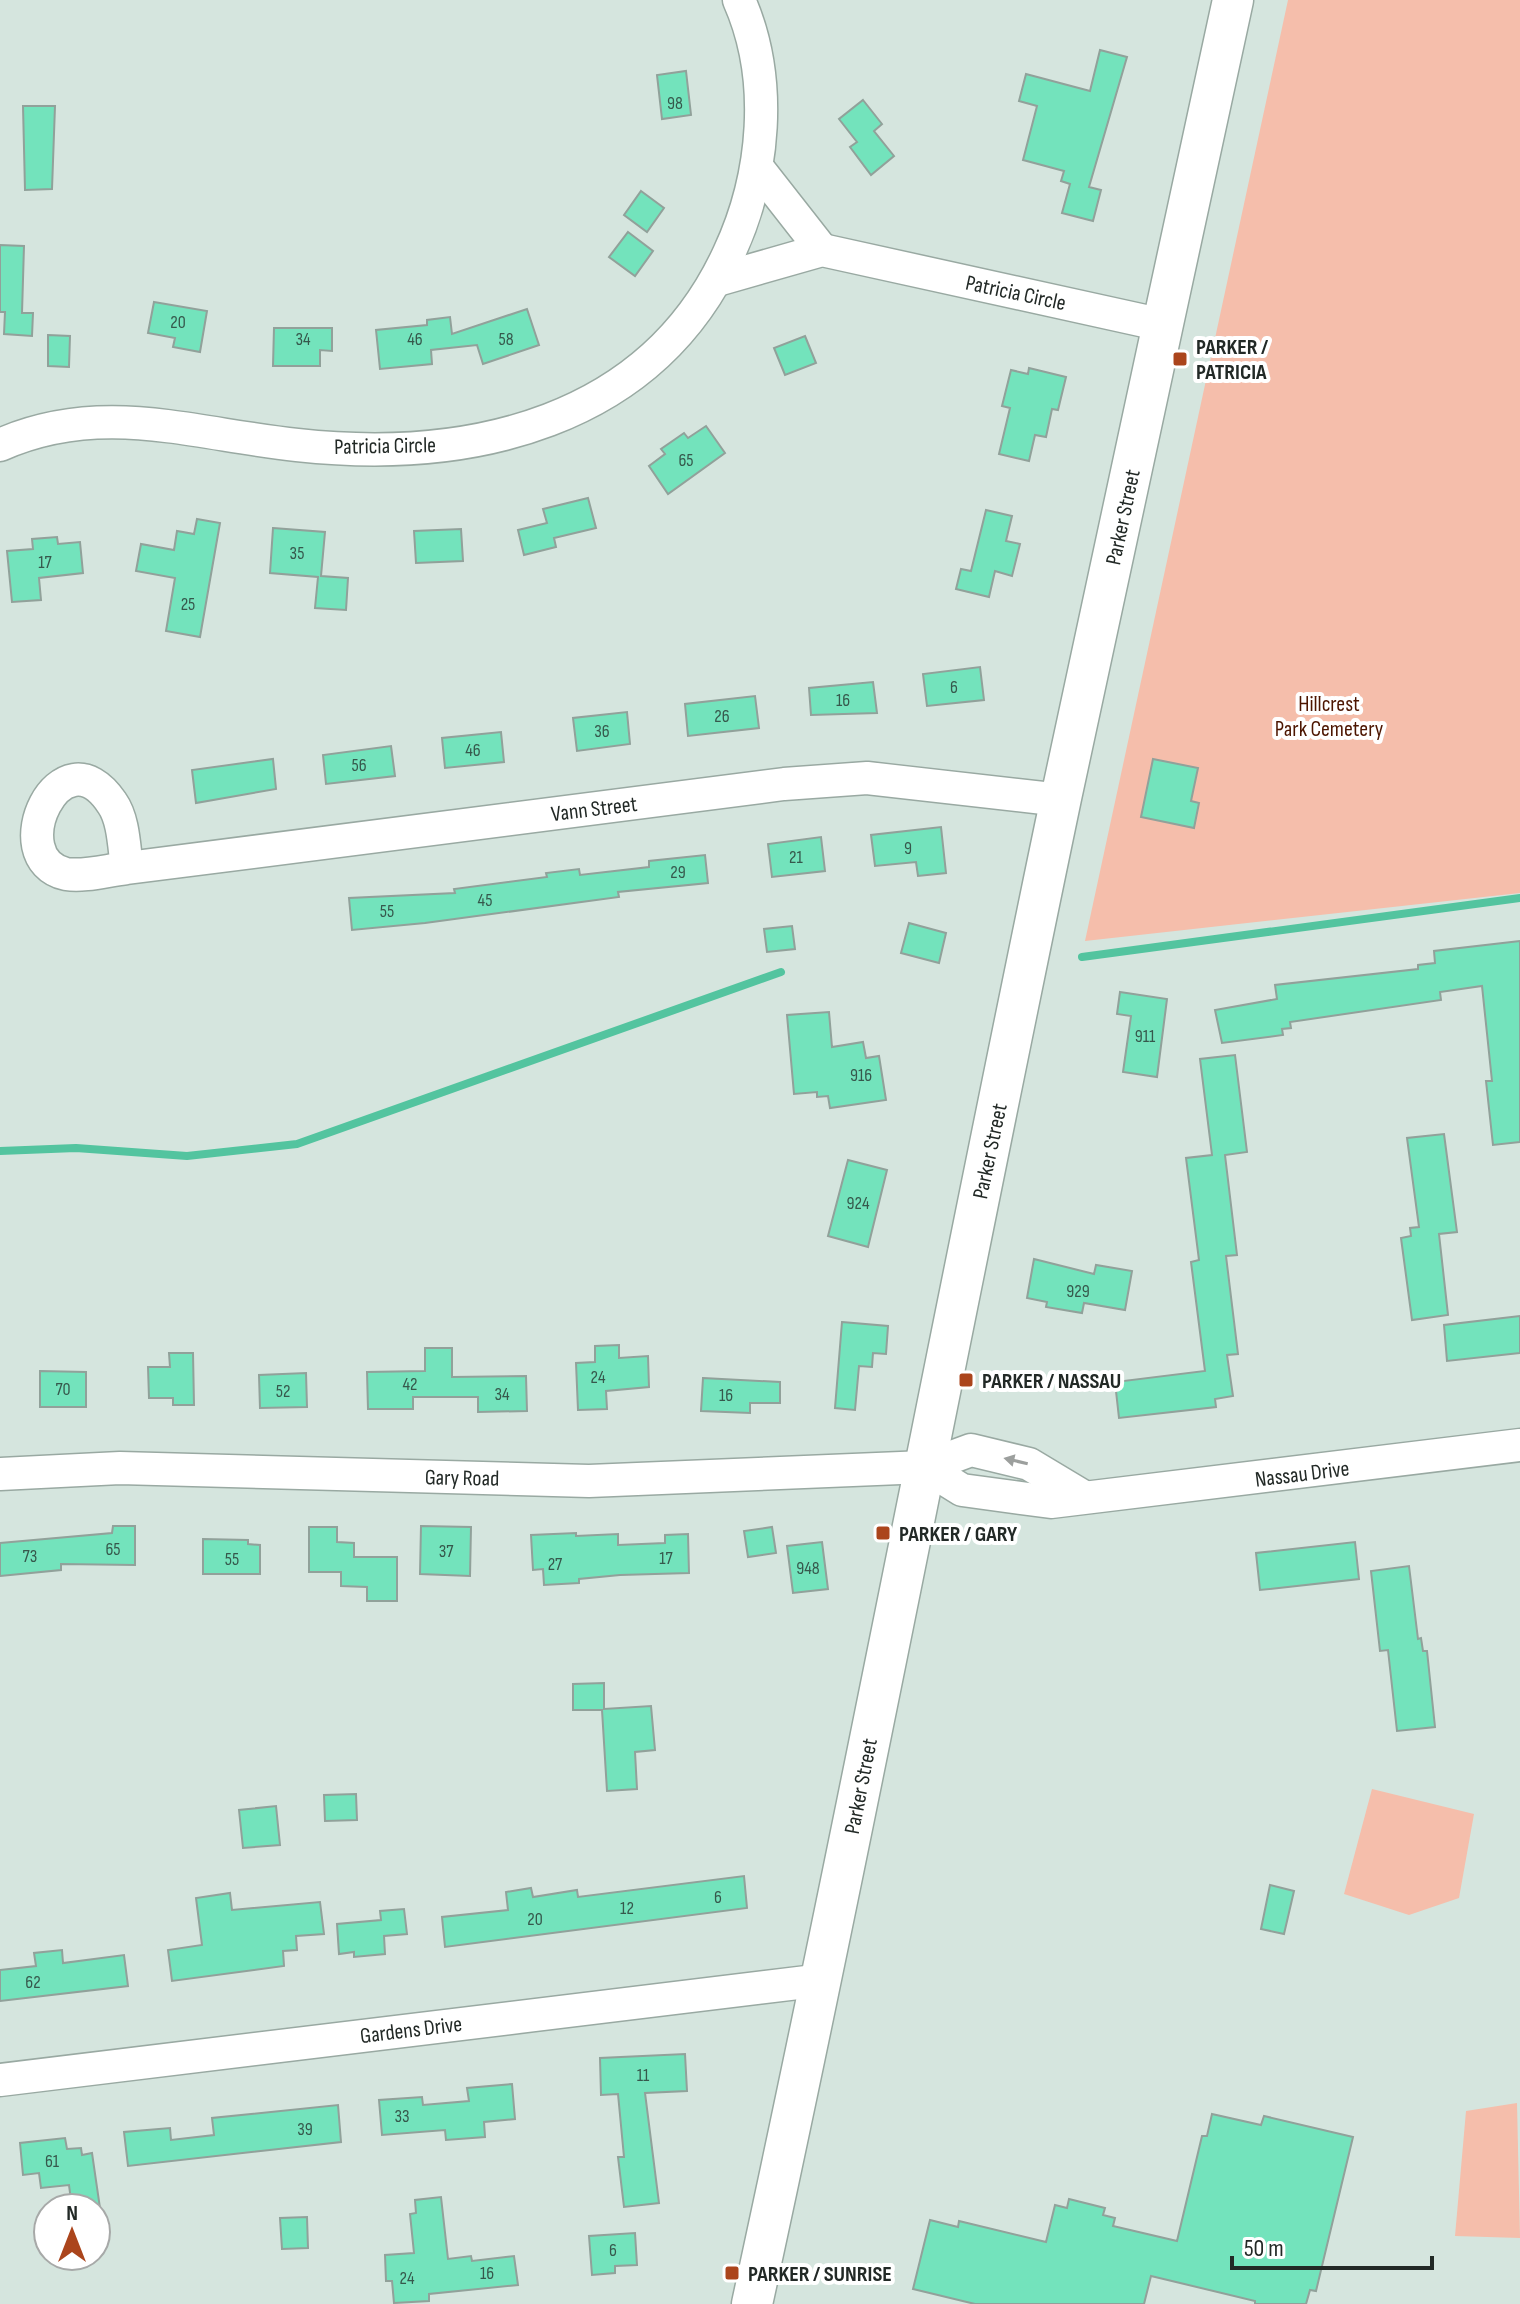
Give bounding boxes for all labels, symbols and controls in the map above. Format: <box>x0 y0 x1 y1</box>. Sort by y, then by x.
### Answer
house number: 98 <box>667 93 683 114</box>
street label: Patricia Circle <box>963 270 1068 317</box>
house number: 20 <box>170 312 186 333</box>
house number: 34 <box>295 329 311 350</box>
house number: 46 <box>407 329 423 350</box>
house number: 58 <box>498 329 514 350</box>
place label: PARKER / PATRICIA <box>1196 334 1269 386</box>
marker: PARKER / PATRICIA <box>1171 350 1189 368</box>
street label: Patricia Circle <box>334 432 436 461</box>
house number: 65 <box>678 450 694 471</box>
street label: Parker Street <box>1100 467 1147 568</box>
house number: 35 <box>290 543 304 564</box>
house number: 17 <box>38 552 53 573</box>
house number: 25 <box>181 594 195 615</box>
house number: 6 <box>950 677 958 698</box>
house number: 16 <box>836 690 850 711</box>
park label: Hillcrest Park Cemetery <box>1275 691 1384 743</box>
house number: 26 <box>714 706 730 727</box>
house number: 36 <box>594 721 610 742</box>
house number: 46 <box>465 740 481 761</box>
house number: 56 <box>351 755 367 776</box>
street label: Vann Street <box>550 791 639 828</box>
house number: 9 <box>904 838 912 859</box>
house number: 21 <box>789 847 804 868</box>
house number: 29 <box>670 862 686 883</box>
house number: 45 <box>478 890 492 911</box>
house number: 55 <box>380 901 394 922</box>
house number: 911 <box>1135 1026 1156 1047</box>
house number: 916 <box>850 1065 872 1086</box>
street label: Parker Street <box>967 1101 1014 1202</box>
house number: 924 <box>847 1193 870 1214</box>
house number: 929 <box>1066 1281 1090 1302</box>
house number: 24 <box>591 1367 606 1388</box>
place label: PARKER / NASSAU <box>982 1368 1121 1395</box>
marker: PARKER / NASSAU <box>957 1371 975 1389</box>
house number: 42 <box>402 1374 418 1395</box>
house number: 70 <box>55 1379 71 1400</box>
house number: 52 <box>276 1381 290 1402</box>
house number: 34 <box>494 1384 510 1405</box>
house number: 16 <box>719 1385 733 1406</box>
one-way arrow <box>1003 1454 1028 1467</box>
street label: Nassau Drive <box>1254 1455 1351 1494</box>
street label: Gary Road <box>425 1464 499 1493</box>
place label: PARKER / GARY <box>899 1521 1018 1548</box>
marker: PARKER / GARY <box>874 1524 892 1542</box>
house number: 65 <box>105 1539 121 1560</box>
house number: 37 <box>439 1541 454 1562</box>
house number: 73 <box>23 1546 37 1567</box>
house number: 17 <box>659 1548 674 1569</box>
house number: 55 <box>225 1549 239 1570</box>
house number: 27 <box>548 1554 563 1575</box>
house number: 948 <box>796 1558 820 1579</box>
street label: Parker Street <box>839 1736 884 1836</box>
house number: 6 <box>714 1887 722 1908</box>
house number: 12 <box>620 1898 634 1919</box>
house number: 20 <box>527 1909 543 1930</box>
house number: 62 <box>25 1972 41 1993</box>
street label: Gardens Drive <box>359 2011 464 2050</box>
house number: 11 <box>637 2065 650 2086</box>
house number: 33 <box>394 2106 410 2127</box>
house number: 39 <box>297 2119 313 2140</box>
house number: 61 <box>45 2151 60 2172</box>
north arrow <box>32 2192 112 2272</box>
text: N <box>66 2200 78 2227</box>
scale bar <box>1232 2220 1432 2270</box>
text: 50 m <box>1244 2234 1284 2263</box>
house number: 6 <box>609 2240 617 2261</box>
place label: PARKER / SUNRISE <box>748 2261 892 2288</box>
house number: 16 <box>480 2263 494 2284</box>
marker: PARKER / SUNRISE <box>723 2264 741 2282</box>
house number: 24 <box>400 2268 415 2289</box>

